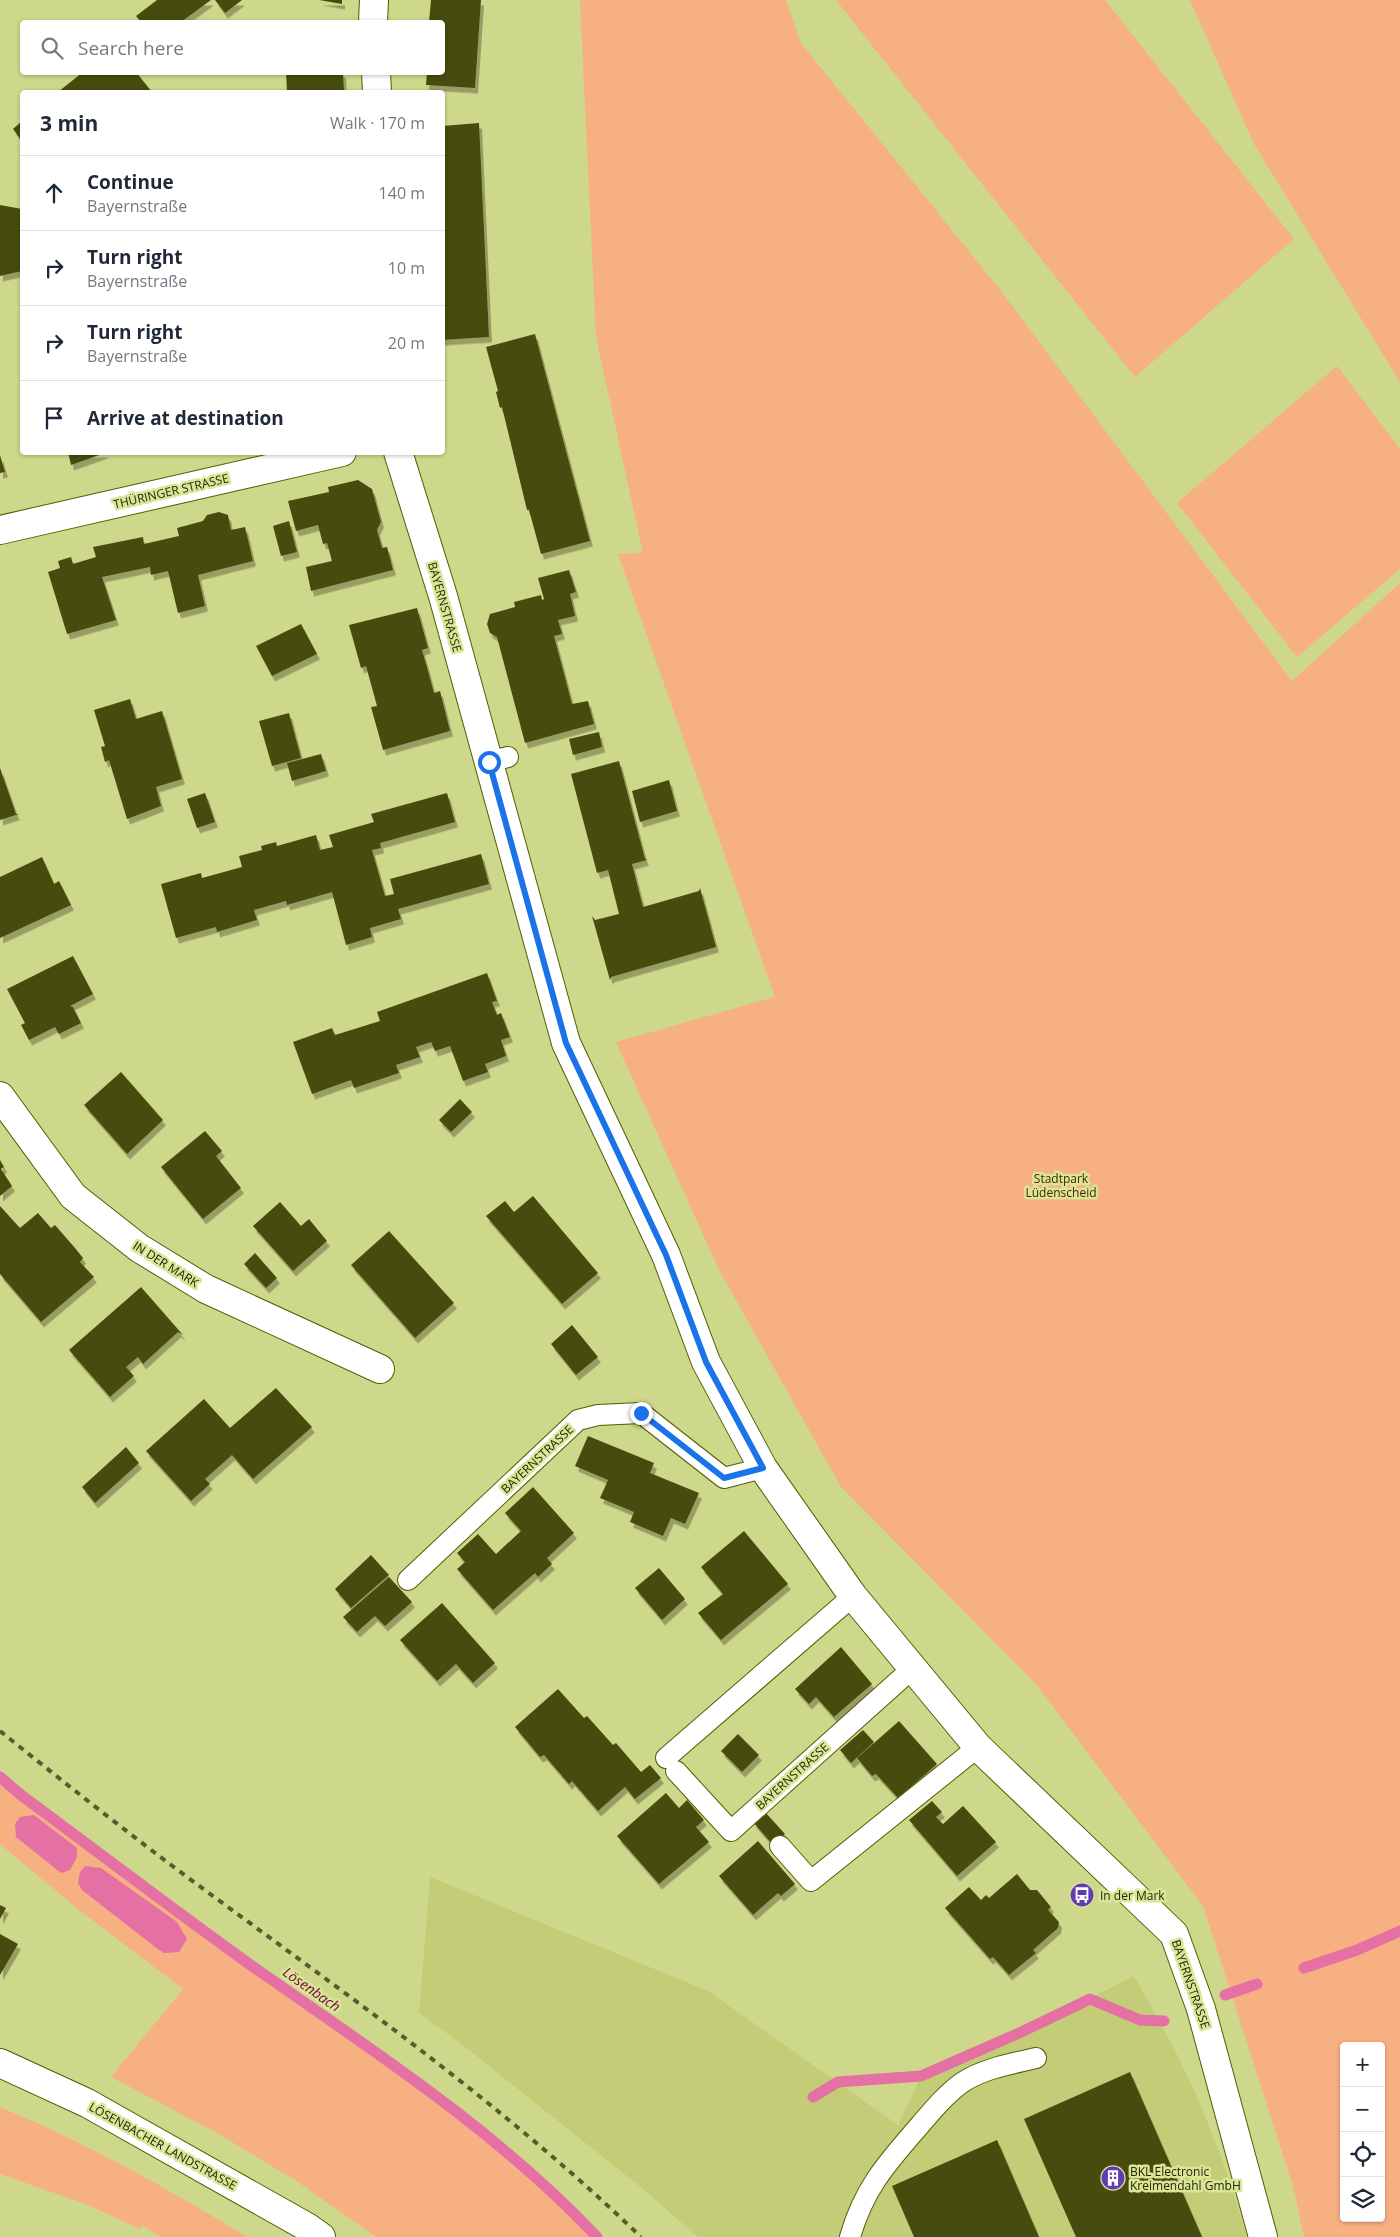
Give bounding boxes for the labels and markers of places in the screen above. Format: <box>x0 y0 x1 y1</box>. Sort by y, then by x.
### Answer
bus stop icon: In der Mark <box>1069 1882 1095 1908</box>
place label: In der Mark <box>1100 1887 1165 1904</box>
place label: BKL Electronic Kreimendahl GmbH <box>1130 2163 1241 2194</box>
building icon: BKL Electronic Kreimendahl GmbH <box>1100 2165 1126 2191</box>

